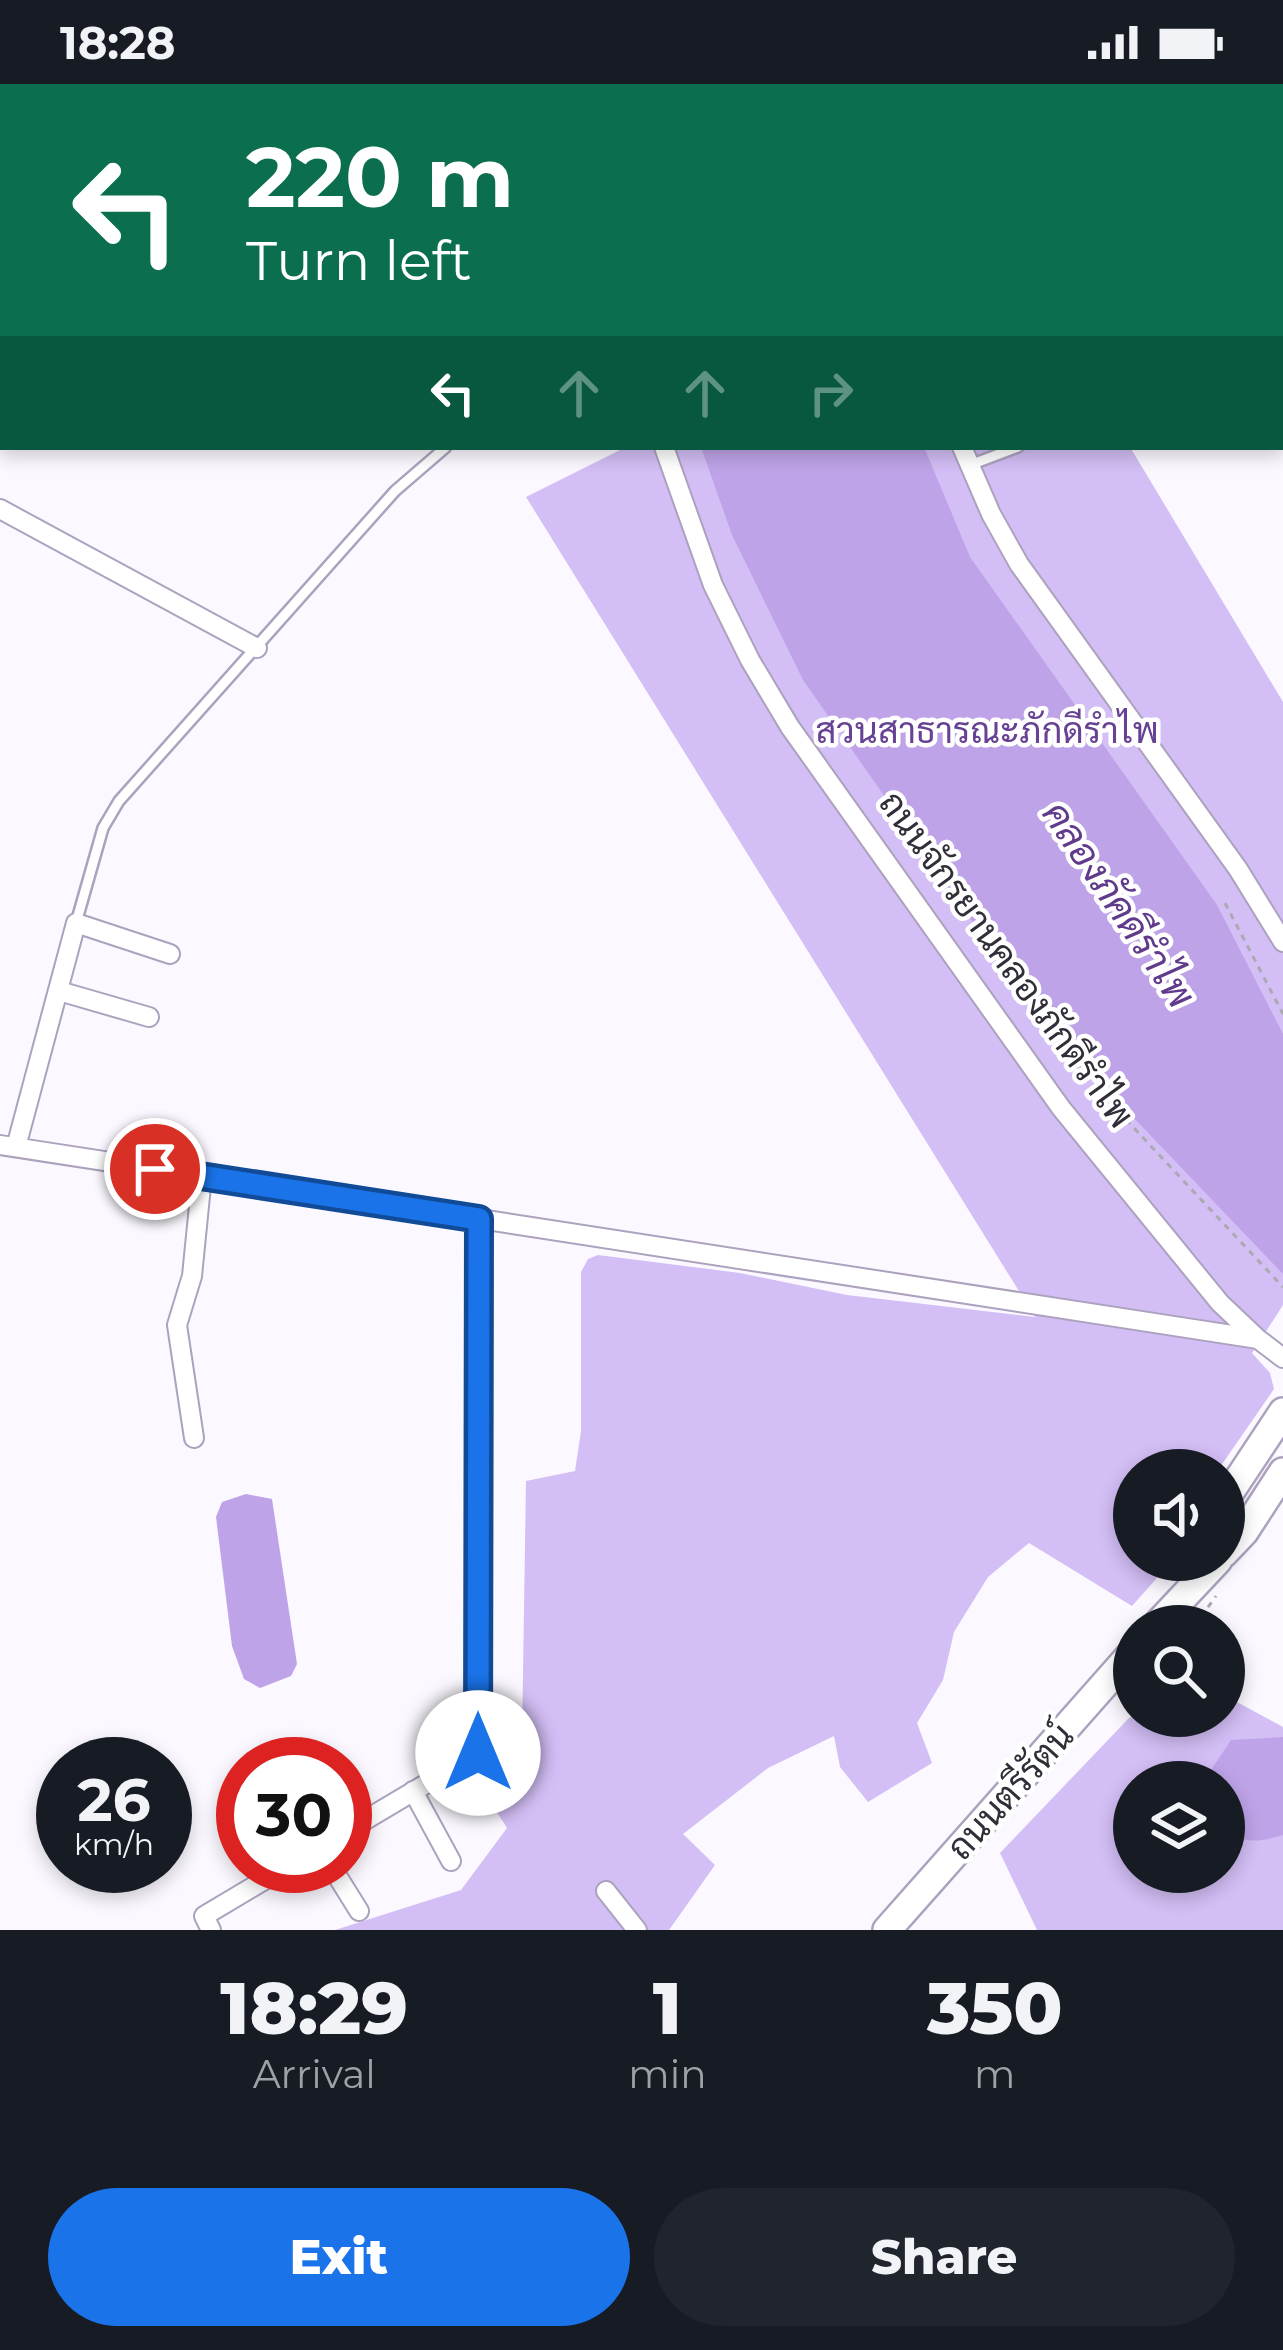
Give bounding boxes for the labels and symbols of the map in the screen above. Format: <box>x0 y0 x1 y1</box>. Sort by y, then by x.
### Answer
park label: สวนสาธารณะภักดีรำไพ <box>815 708 1159 752</box>
street label: ถนนจักรยานคลองภักดีรำไพ <box>870 782 1144 1136</box>
water label: คลองภัคดีรำไพ <box>1032 791 1206 1016</box>
pin <box>104 1118 206 1220</box>
position arrow <box>415 1690 541 1816</box>
street label: ถนนตรีรัตน์ <box>937 1714 1083 1868</box>
speed limit sign: 30 <box>216 1737 372 1893</box>

